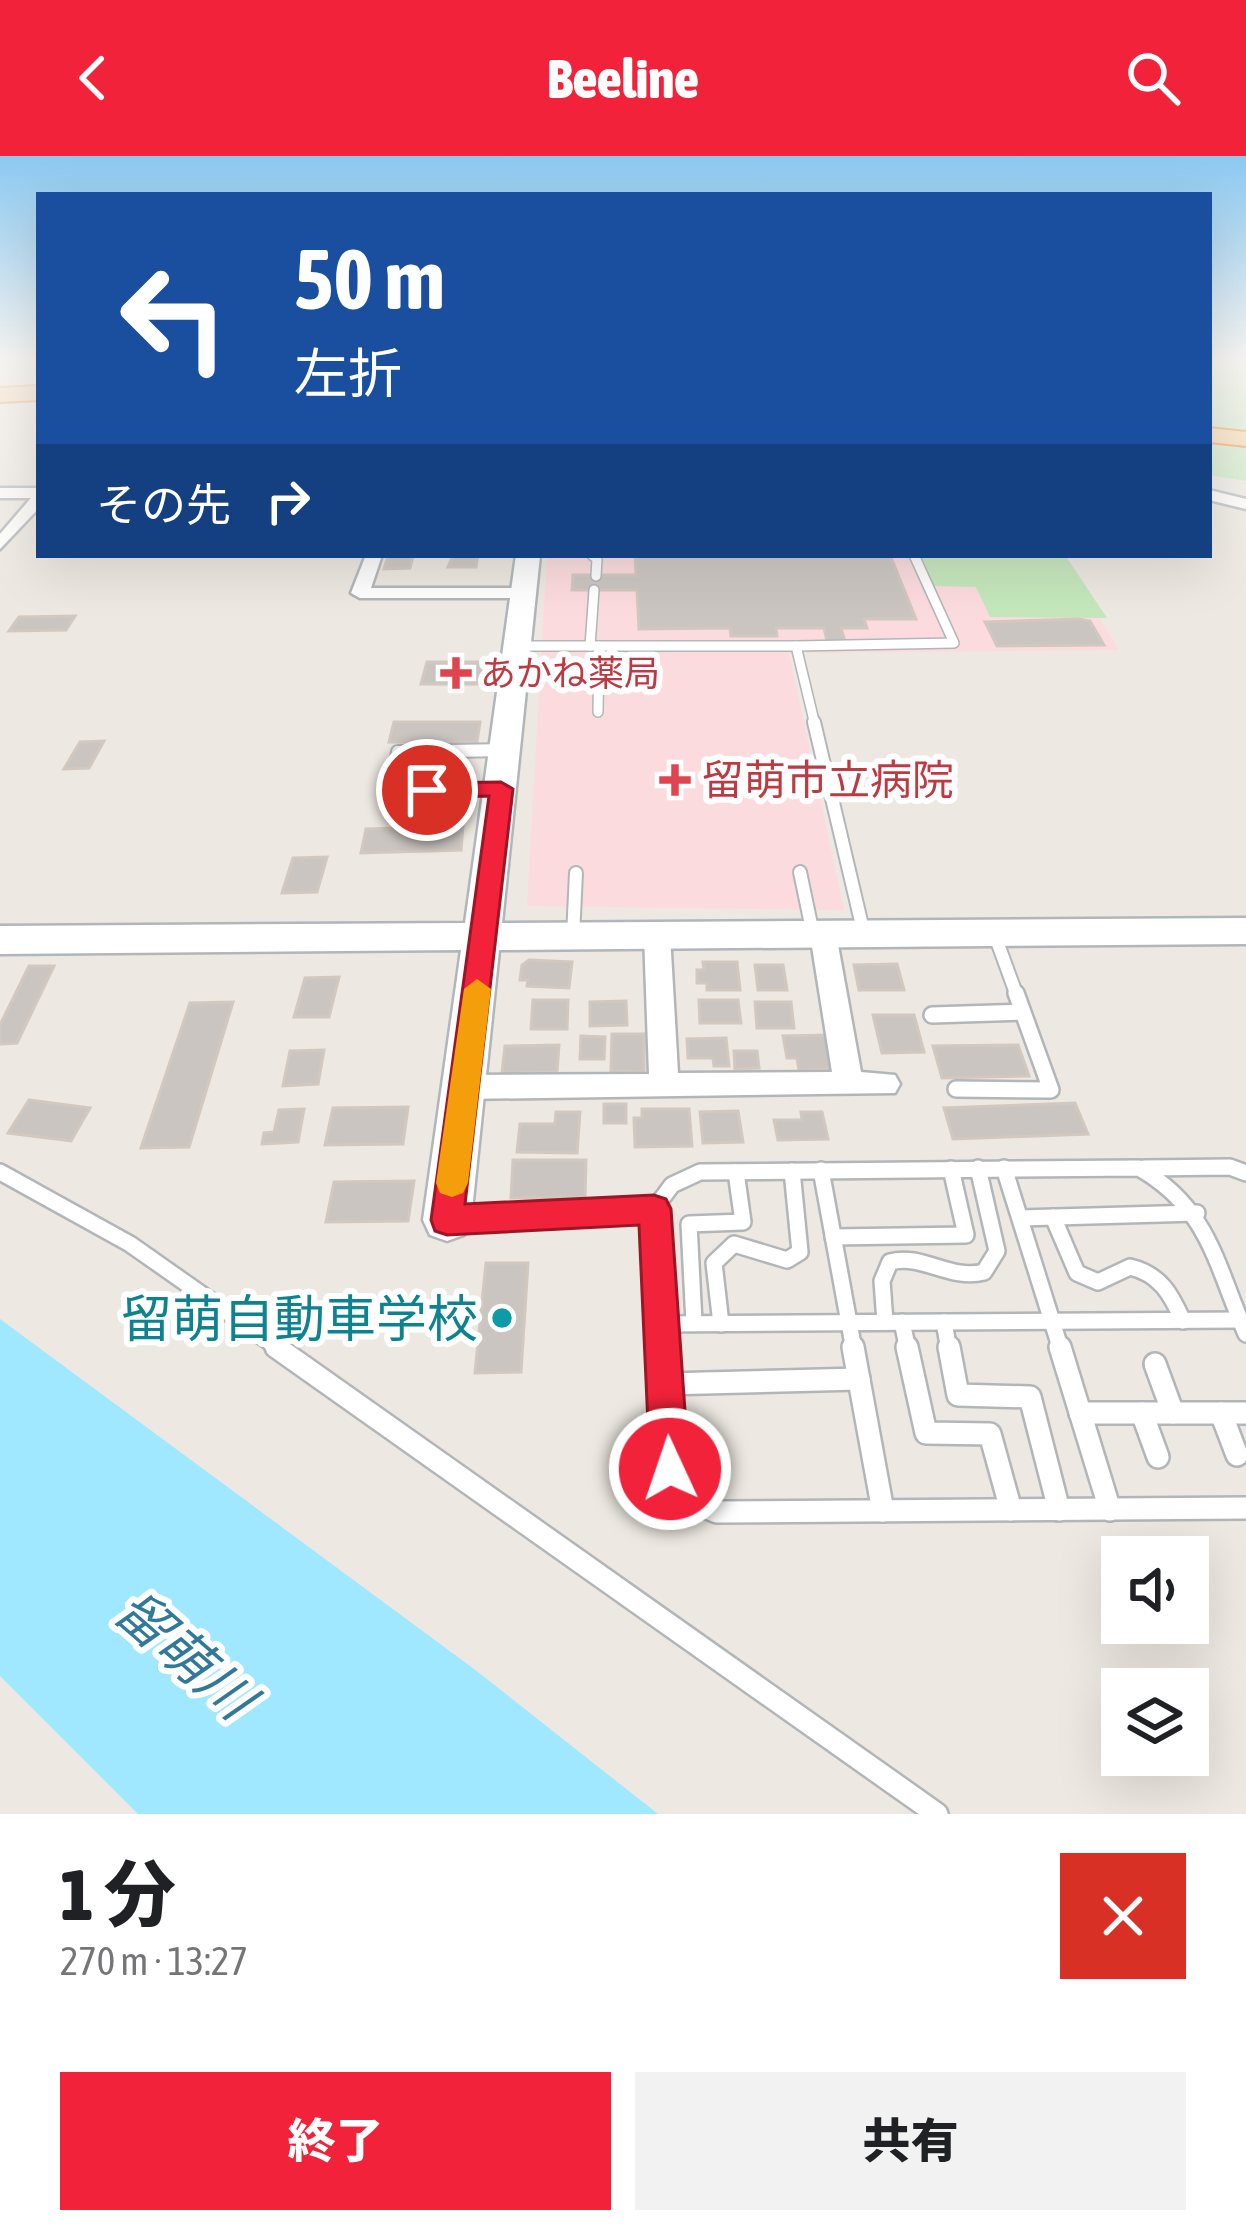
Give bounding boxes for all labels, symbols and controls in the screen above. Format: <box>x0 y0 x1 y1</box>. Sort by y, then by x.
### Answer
icon: back <box>60 45 126 111</box>
icon: search <box>1120 45 1186 111</box>
text: Beeline <box>547 48 699 109</box>
text: 50 m <box>294 231 445 327</box>
icon: left <box>96 240 252 396</box>
text: 左折 <box>294 343 402 404</box>
icon: right <box>255 468 321 534</box>
text: その先 <box>96 479 231 531</box>
place label: あかね薬局 <box>480 652 660 694</box>
marker: あかね薬局 <box>443 660 469 686</box>
pin <box>376 739 478 841</box>
place label: 留萌市立病院 <box>702 756 954 804</box>
icon: arrive <box>394 757 460 823</box>
marker: 留萌市立病院 <box>659 764 691 796</box>
place label: 留萌自動車学校 <box>121 1289 478 1348</box>
marker: 留萌自動車学校 <box>489 1305 515 1331</box>
position arrow <box>607 1406 733 1532</box>
map controls <box>1101 1536 1209 1776</box>
button: sound <box>1101 1536 1209 1644</box>
water label: 留萌川 <box>104 1578 270 1733</box>
button: layers <box>1101 1668 1209 1776</box>
text: 1 分 <box>60 1853 176 1935</box>
button: close <box>1060 1853 1186 1979</box>
text: 270 m · 13:27 <box>60 1939 248 1983</box>
button: 終了 <box>60 2072 611 2210</box>
button: 共有 <box>635 2072 1186 2210</box>

